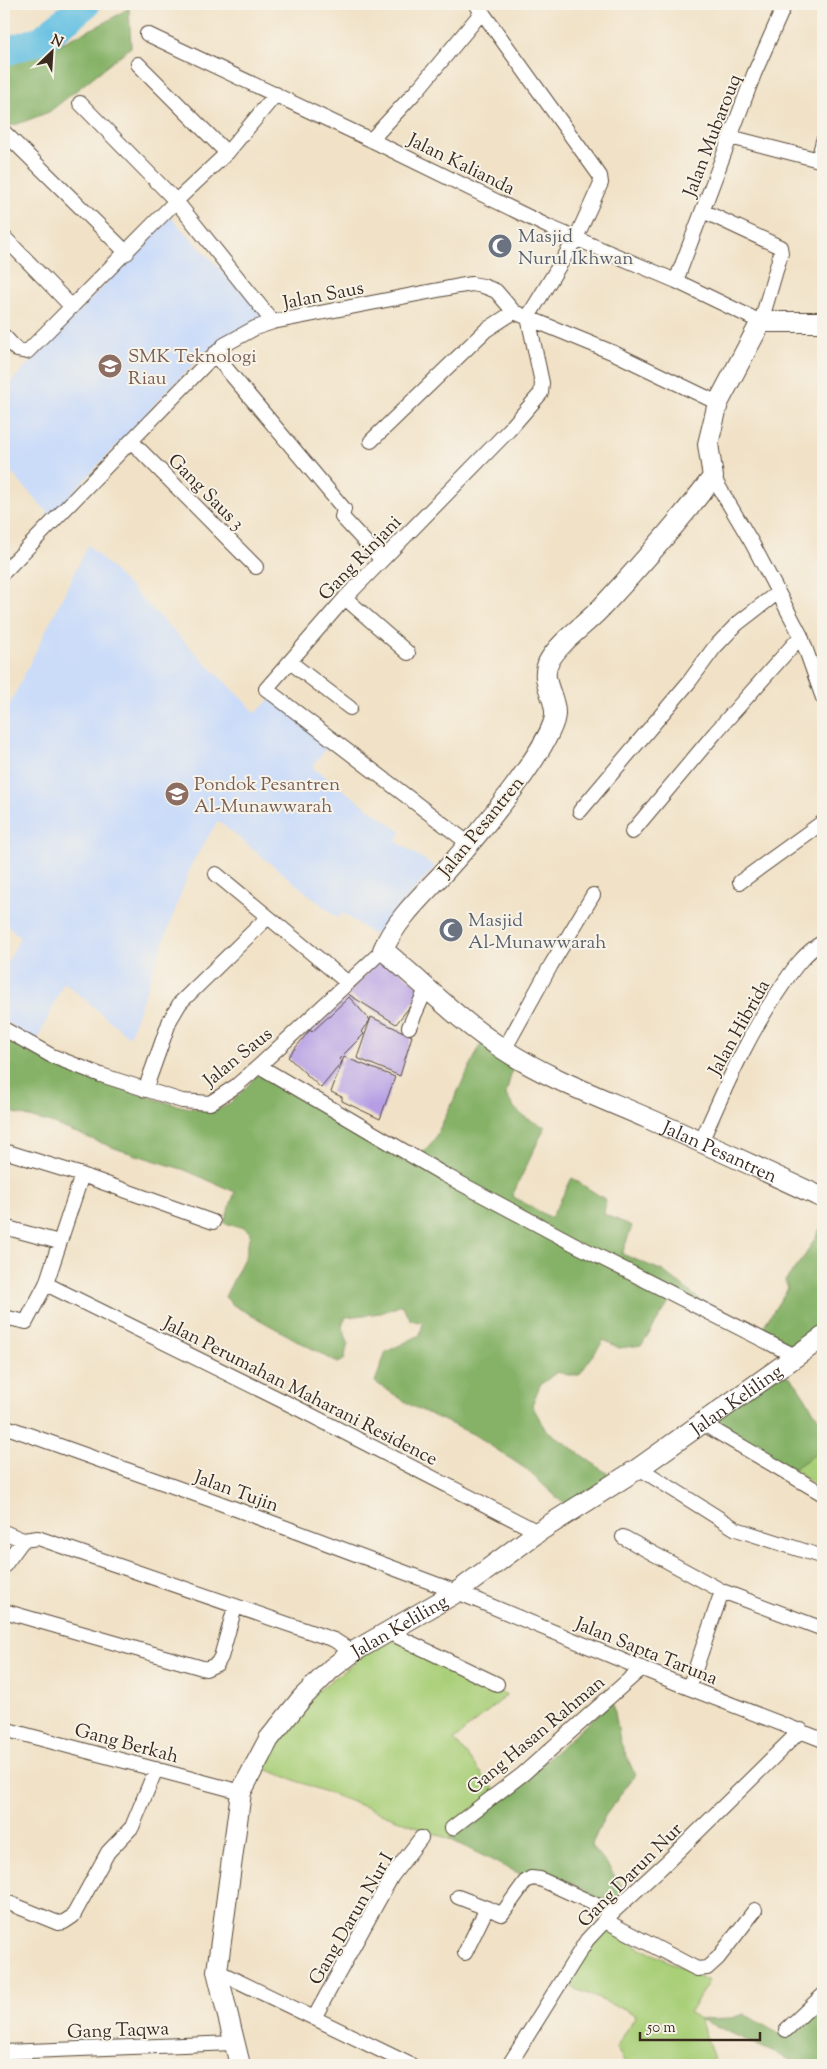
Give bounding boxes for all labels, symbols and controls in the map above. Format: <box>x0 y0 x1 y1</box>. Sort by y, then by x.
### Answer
north arrow <box>28 28 78 78</box>
text: N <box>47 31 66 53</box>
street label: Jalan Mubarouq <box>677 70 749 202</box>
street label: Jalan Kalianda <box>402 127 519 203</box>
place label: Masjid Nurul Ikhwan <box>518 224 634 273</box>
mosque icon: Masjid Nurul Ikhwan <box>487 233 513 259</box>
street label: Jalan Saus <box>280 275 366 318</box>
place label: SMK Teknologi Riau <box>128 344 257 393</box>
school or university icon: SMK Teknologi Riau <box>97 353 123 379</box>
street label: Gang Saus 3 <box>161 448 250 537</box>
street label: Gang Rinjani <box>313 510 408 607</box>
street label: Jalan Pesantren <box>432 771 531 885</box>
place label: Pondok Pesantren Al-Munawwarah <box>194 772 340 821</box>
school or university icon: Pondok Pesantren Al-Munawwarah <box>164 781 190 807</box>
place label: Masjid Al-Munawwarah <box>468 908 607 957</box>
mosque icon: Masjid Al-Munawwarah <box>438 917 464 943</box>
street label: Jalan Hibrida <box>702 975 778 1082</box>
street label: Jalan Saus <box>197 1022 279 1095</box>
street label: Jalan Pesantren <box>656 1115 781 1191</box>
street label: Jalan Perumahan Maharani Residence <box>157 1310 442 1474</box>
street label: Jalan Keliling <box>685 1359 789 1444</box>
street label: Jalan Tujin <box>189 1464 282 1520</box>
street label: Jalan Keliling <box>346 1589 453 1667</box>
street label: Jalan Sapta Taruna <box>570 1611 722 1693</box>
street label: Gang Hasan Rahman <box>462 1670 612 1802</box>
street label: Gang Berkah <box>71 1718 181 1771</box>
street label: Gang Darun Nur <box>572 1817 689 1934</box>
street label: Gang Darun Nur I <box>303 1848 401 1991</box>
scale bar <box>640 2009 760 2041</box>
street label: Gang Taqwa <box>67 2016 170 2047</box>
text: 50 m <box>646 2018 676 2039</box>

